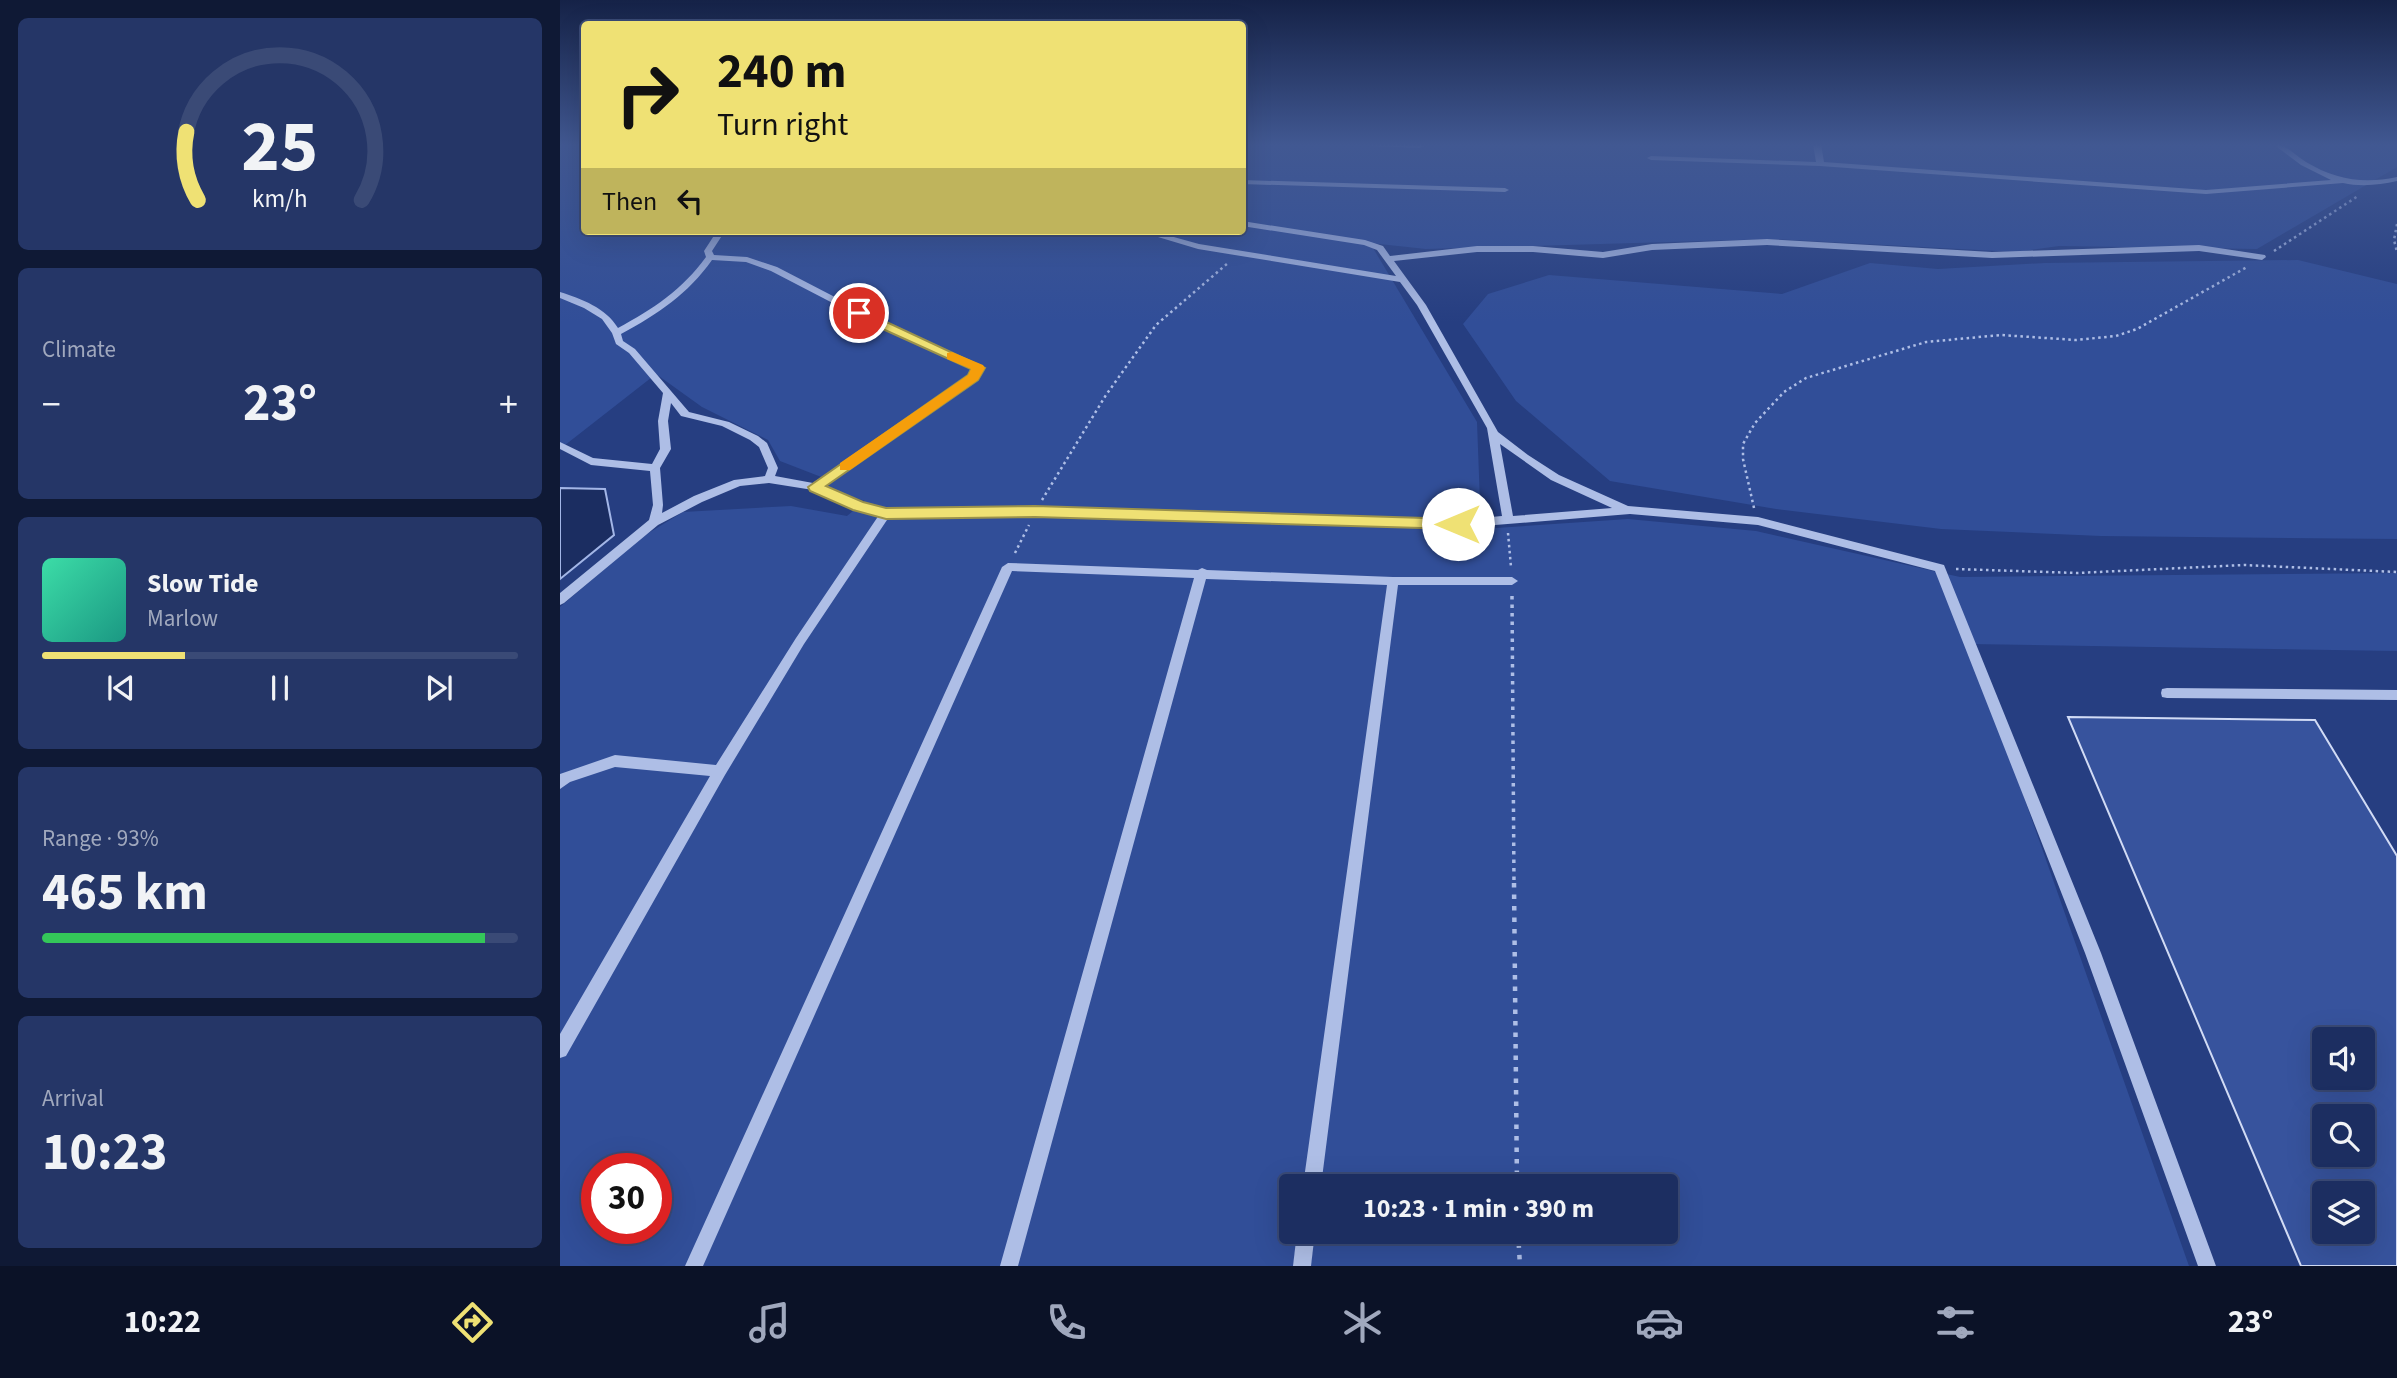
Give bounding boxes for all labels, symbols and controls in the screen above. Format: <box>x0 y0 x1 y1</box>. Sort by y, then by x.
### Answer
text: 240 m <box>717 37 846 107</box>
icon: right <box>602 49 693 140</box>
text: 25 <box>242 95 318 199</box>
text: Turn right <box>717 102 848 148</box>
text: km/h <box>252 181 308 217</box>
icon: left <box>671 182 709 220</box>
text: Then <box>602 183 657 220</box>
pin <box>829 283 889 343</box>
icon: arrive <box>840 294 878 332</box>
text: Climate <box>42 333 116 366</box>
text: 23° <box>243 367 317 441</box>
text: − <box>42 378 61 432</box>
text: + <box>499 378 518 432</box>
position arrow <box>1421 487 1495 561</box>
text: Slow Tide <box>147 565 258 602</box>
text: Marlow <box>147 602 218 635</box>
icon: previous <box>102 669 140 707</box>
icon: pause <box>261 669 299 707</box>
icon: next <box>420 669 458 707</box>
text: Range · 93% <box>42 822 159 855</box>
text: 465 km <box>42 856 208 930</box>
map controls <box>2312 1027 2375 1244</box>
button: sound <box>2312 1027 2375 1090</box>
text: Arrival <box>42 1082 104 1115</box>
button: search <box>2312 1104 2375 1167</box>
text: 10:23 <box>42 1116 167 1190</box>
speed limit sign: 30 <box>581 1153 672 1244</box>
button: layers <box>2312 1181 2375 1244</box>
text: 10:23 · 1 min · 390 m <box>1363 1190 1594 1227</box>
icon: directions <box>448 1298 497 1347</box>
icon: music <box>745 1298 794 1347</box>
icon: phone <box>1042 1298 1091 1347</box>
icon: climate <box>1338 1298 1387 1347</box>
icon: car <box>1635 1298 1684 1347</box>
icon: filters <box>1931 1298 1980 1347</box>
text: 10:22 <box>124 1299 201 1345</box>
text: 23° <box>2228 1299 2273 1345</box>

